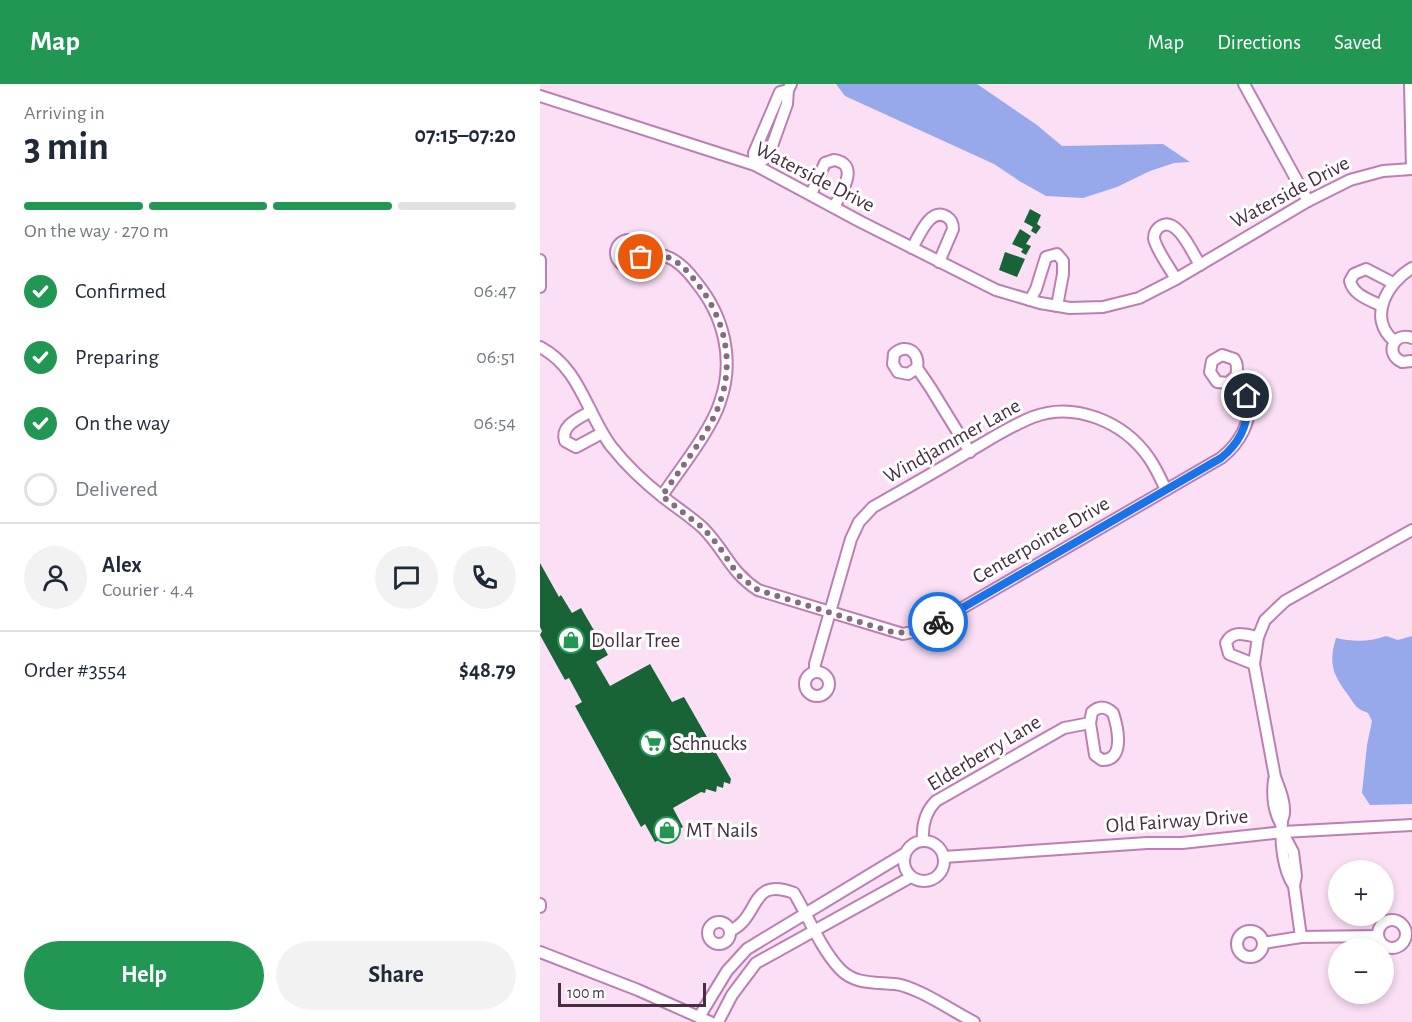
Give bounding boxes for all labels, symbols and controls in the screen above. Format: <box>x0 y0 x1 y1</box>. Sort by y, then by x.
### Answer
text: Map <box>30 28 80 56</box>
text: Map <box>1148 32 1184 53</box>
text: Directions <box>1217 32 1301 53</box>
text: Saved <box>1334 32 1382 53</box>
text: Arriving in <box>24 103 105 123</box>
text: 07:15–07:20 <box>415 124 516 146</box>
text: 3 min <box>24 128 109 167</box>
street label: Waterside Drive <box>752 138 878 216</box>
street label: Waterside Drive <box>1227 152 1353 232</box>
text: On the way · 270 m <box>24 221 169 241</box>
pin <box>615 231 666 282</box>
icon: bag <box>624 240 657 273</box>
icon: check <box>24 275 57 308</box>
text: Confirmed <box>75 280 166 302</box>
text: 06:47 <box>474 281 516 301</box>
icon: check <box>24 341 57 374</box>
text: Preparing <box>75 346 159 368</box>
text: 06:51 <box>476 347 516 367</box>
pin <box>1221 370 1272 421</box>
icon: home <box>1230 379 1263 412</box>
street label: Windjammer Lane <box>880 395 1024 487</box>
icon: check <box>24 407 57 440</box>
text: On the way <box>75 412 170 434</box>
text: 06:54 <box>473 413 516 433</box>
text: Delivered <box>75 478 158 500</box>
street label: Centerpointe Drive <box>969 492 1113 588</box>
button: person <box>24 546 87 609</box>
button: chat <box>375 546 438 609</box>
button: phone <box>453 546 516 609</box>
text: Alex <box>102 554 142 576</box>
text: Courier · 4.4 <box>102 580 194 600</box>
courier <box>908 592 968 652</box>
icon: bike <box>922 606 955 639</box>
shop icon: Dollar Tree <box>556 625 586 655</box>
place label: Dollar Tree <box>591 630 680 651</box>
text: Order #3554 <box>24 659 127 681</box>
text: $48.79 <box>459 659 516 681</box>
street label: Elderberry Lane <box>924 711 1044 795</box>
supermarket icon: Schnucks <box>638 728 668 758</box>
place label: Schnucks <box>672 733 747 754</box>
street label: Old Fairway Drive <box>1105 806 1249 836</box>
shop icon: MT Nails <box>652 815 682 845</box>
place label: MT Nails <box>686 820 758 841</box>
map controls <box>1328 860 1394 1004</box>
button: + <box>1328 860 1394 926</box>
button: − <box>1328 938 1394 1004</box>
button: Help <box>24 941 264 1010</box>
button: Share <box>276 941 516 1010</box>
scale bar <box>558 980 706 1008</box>
text: 100 m <box>567 985 605 1001</box>

